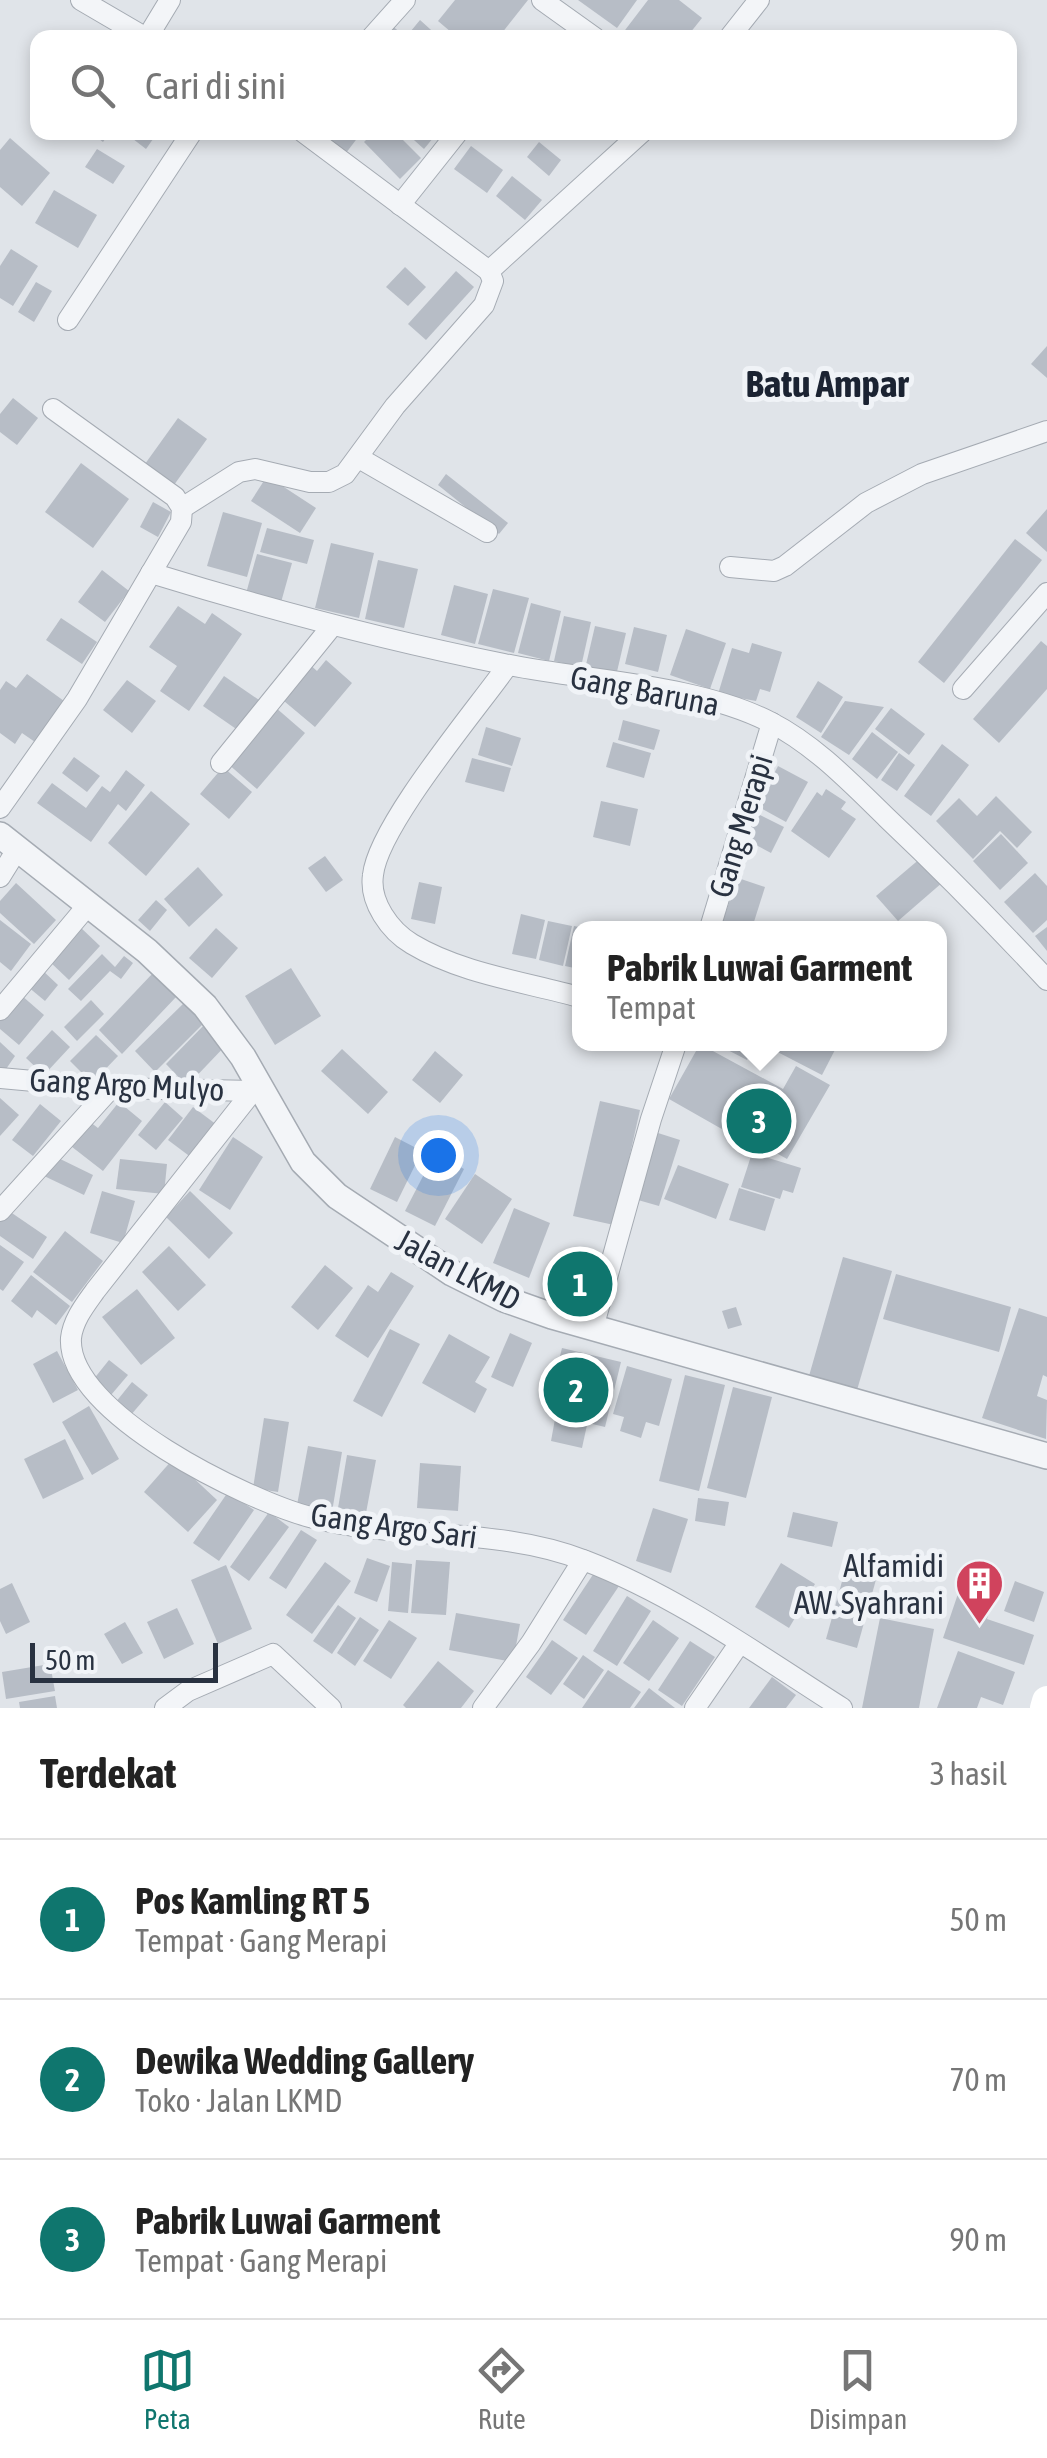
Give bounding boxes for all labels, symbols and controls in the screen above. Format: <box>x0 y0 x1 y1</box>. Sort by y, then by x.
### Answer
search box <box>30 30 1017 140</box>
icon: search <box>65 58 120 113</box>
text: Cari di sini <box>145 64 286 107</box>
district label: Batu Ampar <box>745 362 909 405</box>
street label: Gang Baruna <box>568 658 723 723</box>
street label: Gang Merapi <box>701 750 780 902</box>
popup <box>572 921 947 1051</box>
text: Pabrik Luwai Garment <box>607 946 912 989</box>
text: Tempat <box>607 989 696 1026</box>
street label: Gang Argo Mulyo <box>29 1061 225 1108</box>
pin: 3 <box>726 1084 792 1158</box>
your location <box>413 1130 464 1181</box>
street label: Jalan LKMD <box>390 1221 527 1318</box>
pin: 1 <box>548 1246 612 1322</box>
pin: 2 <box>544 1352 608 1428</box>
street label: Gang Argo Sari <box>309 1496 480 1555</box>
place label: Alfamidi AW. Syahrani <box>794 1547 944 1621</box>
building icon: Alfamidi AW. Syahrani <box>953 1558 1005 1626</box>
scale bar <box>30 1638 218 1682</box>
text: 50 m <box>45 1644 95 1676</box>
text: Terdekat <box>40 1749 176 1797</box>
text: 3 hasil <box>930 1755 1007 1792</box>
text: Pos Kamling RT 5 <box>135 1879 370 1922</box>
text: 1 <box>65 1901 80 1938</box>
text: 50 m <box>949 1901 1007 1938</box>
text: Tempat · Gang Merapi <box>135 1922 387 1959</box>
text: Dewika Wedding Gallery <box>135 2039 474 2082</box>
text: 2 <box>65 2061 80 2098</box>
text: 70 m <box>949 2061 1007 2098</box>
text: Toko · Jalan LKMD <box>135 2082 342 2119</box>
text: Pabrik Luwai Garment <box>135 2199 440 2242</box>
text: 3 <box>65 2221 80 2258</box>
text: 90 m <box>949 2221 1007 2258</box>
text: Tempat · Gang Merapi <box>135 2242 387 2279</box>
tab: Peta <box>140 2343 195 2435</box>
tab: Rute <box>474 2343 529 2435</box>
tab: Disimpan <box>809 2343 907 2435</box>

